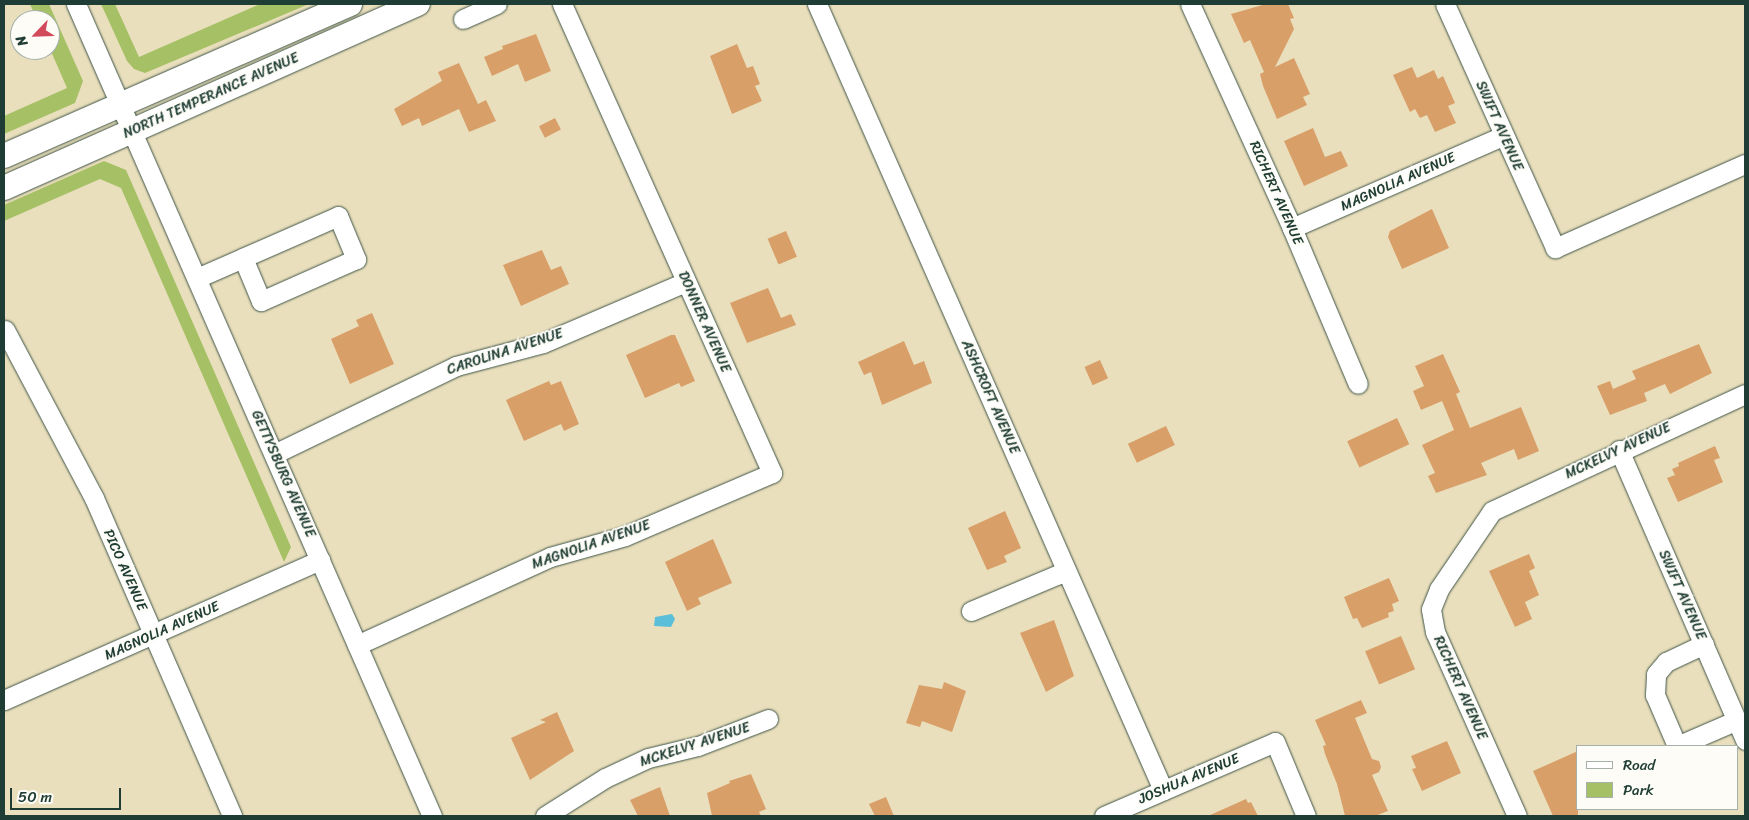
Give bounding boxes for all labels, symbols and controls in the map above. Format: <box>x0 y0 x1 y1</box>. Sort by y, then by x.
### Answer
north arrow <box>10 10 60 60</box>
text: N <box>8 31 35 50</box>
street label: NORTH TEMPERANCE AVENUE <box>121 50 301 142</box>
street label: SWIFT AVENUE <box>1472 79 1526 173</box>
street label: RICHERT AVENUE <box>1246 139 1306 247</box>
street label: MAGNOLIA AVENUE <box>1338 149 1458 215</box>
street label: DONNER AVENUE <box>674 269 734 375</box>
street label: CAROLINA AVENUE <box>445 325 565 379</box>
street label: ASHCROFT AVENUE <box>957 337 1023 457</box>
street label: GETTYSBURG AVENUE <box>247 408 319 540</box>
street label: MCKELVY AVENUE <box>1563 419 1673 483</box>
street label: MAGNOLIA AVENUE <box>530 517 652 573</box>
street label: PICO AVENUE <box>100 527 150 613</box>
street label: SWIFT AVENUE <box>1655 548 1709 642</box>
street label: MAGNOLIA AVENUE <box>102 598 222 664</box>
street label: RICHERT AVENUE <box>1430 634 1490 742</box>
street label: MCKELVY AVENUE <box>638 719 752 771</box>
legend <box>1576 745 1739 810</box>
street label: JOSHUA AVENUE <box>1136 750 1242 808</box>
text: Road <box>1623 752 1655 778</box>
text: Park <box>1623 777 1654 803</box>
scale bar <box>12 778 124 810</box>
text: 50 m <box>18 784 52 810</box>

